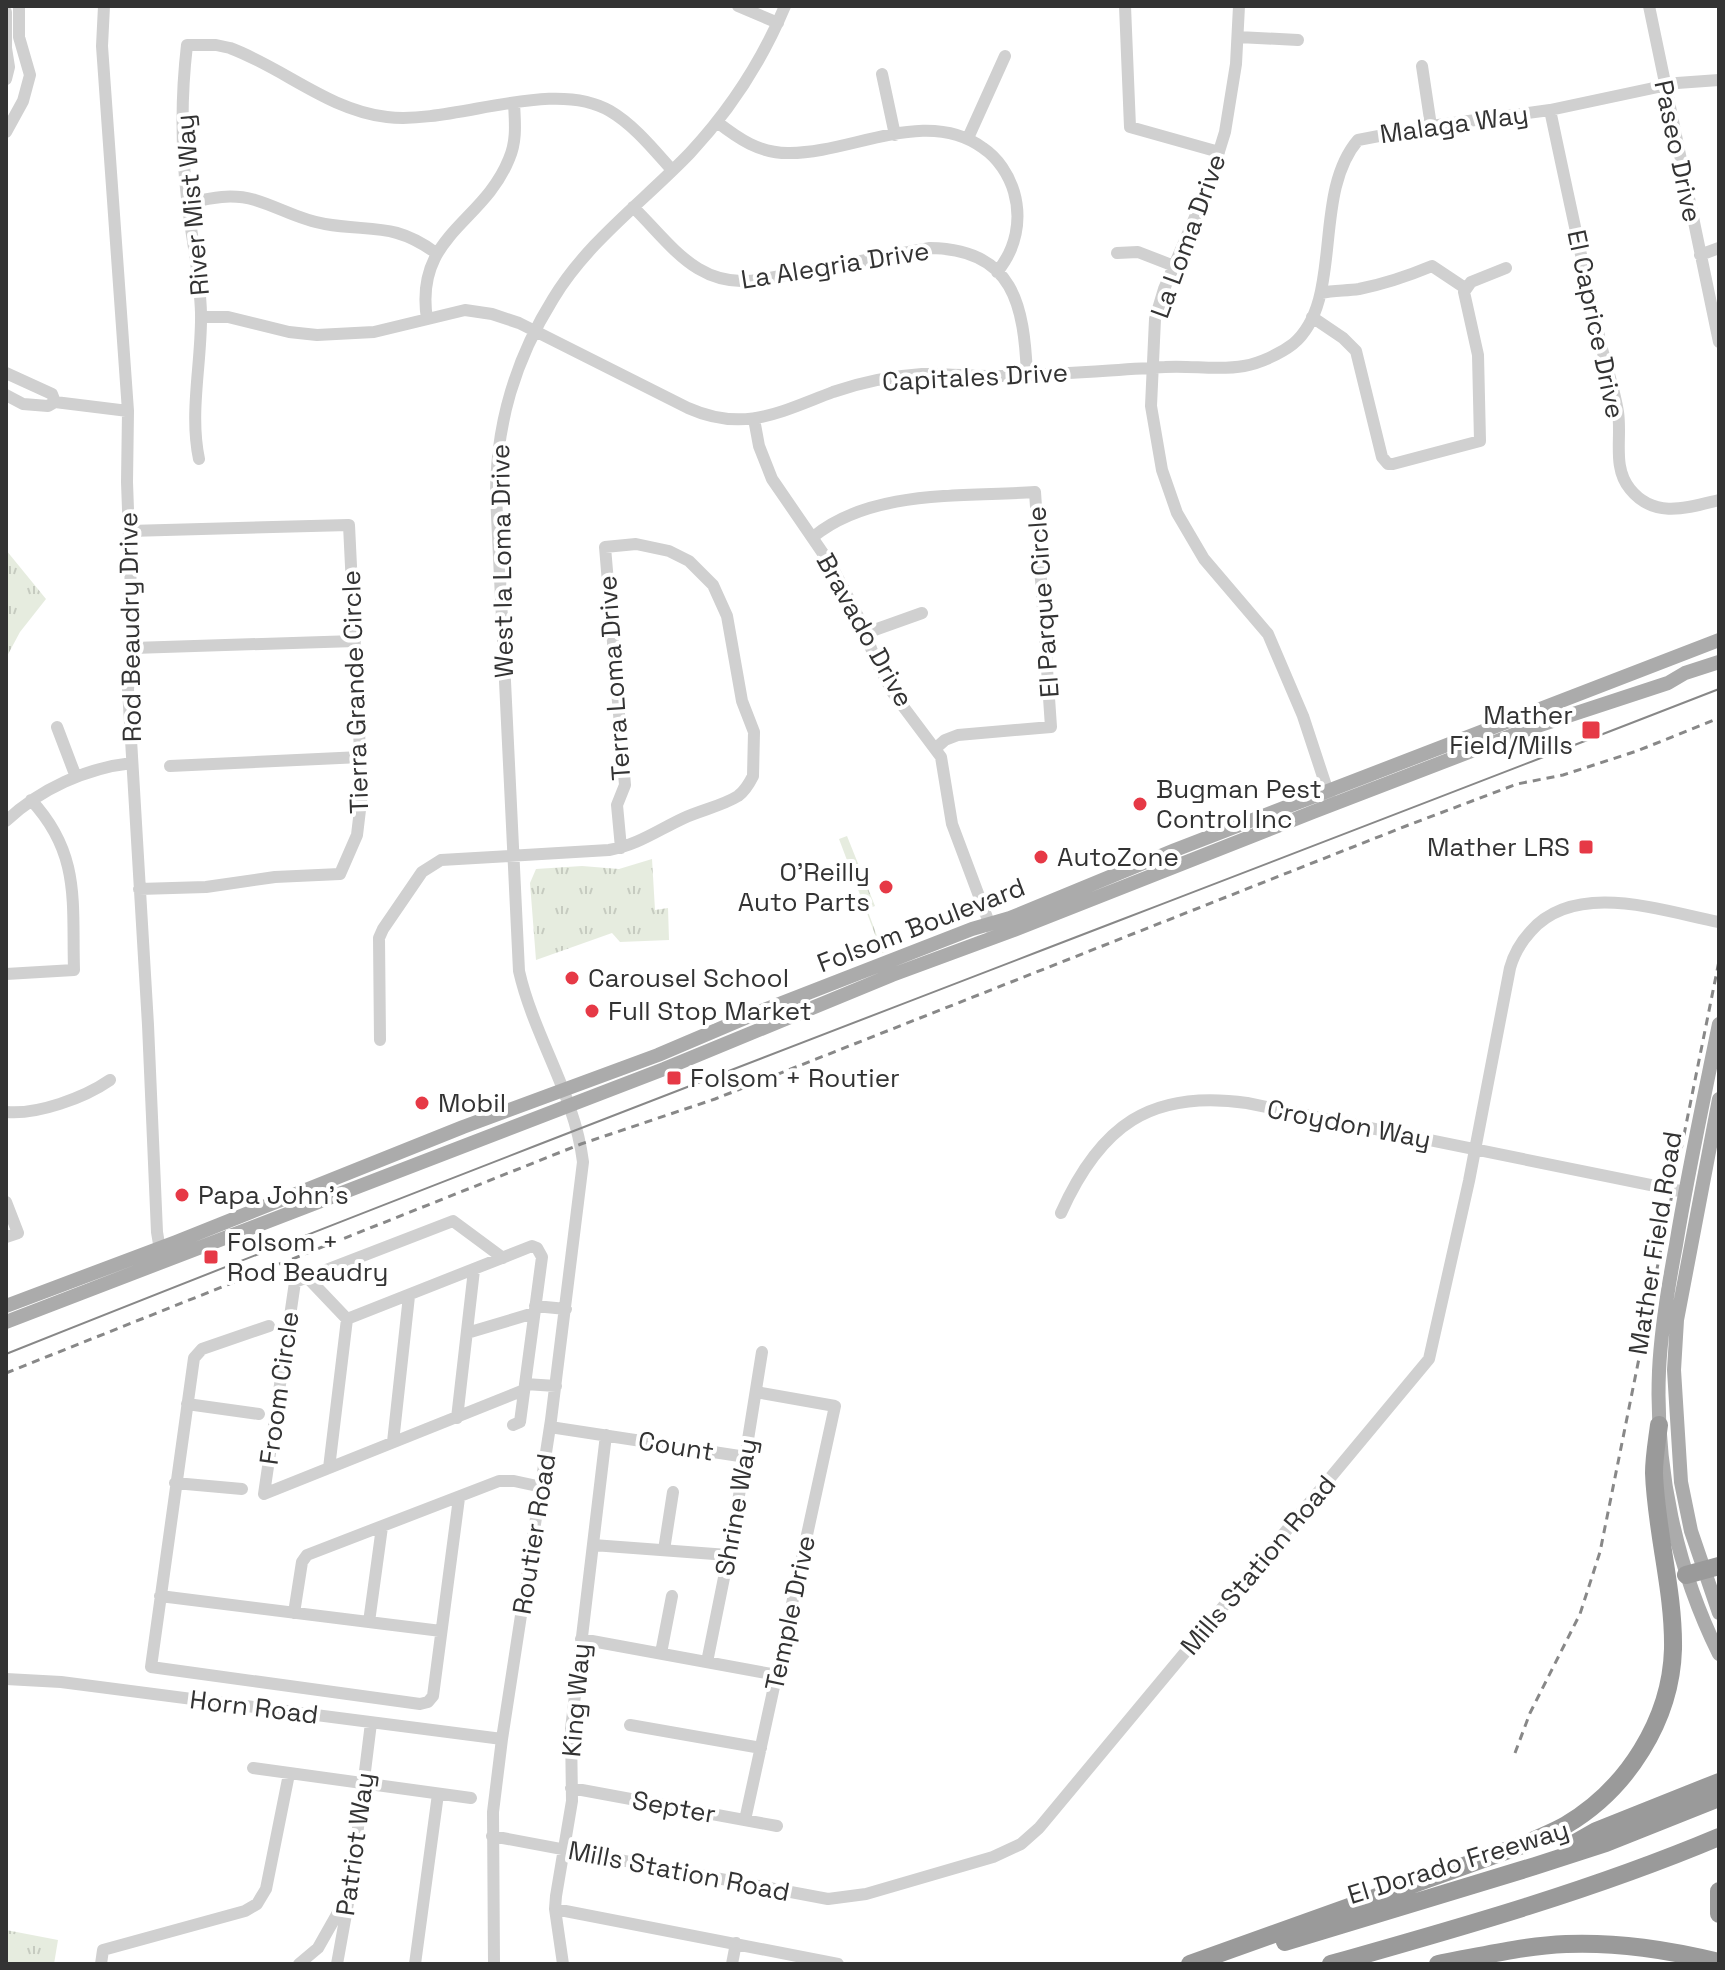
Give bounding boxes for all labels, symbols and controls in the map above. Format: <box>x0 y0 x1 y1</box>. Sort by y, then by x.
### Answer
street label: Paseo Drive <box>1646 77 1710 225</box>
street label: Malaga Way <box>1378 97 1530 151</box>
street label: River Mist Way <box>167 113 217 297</box>
street label: La Loma Drive <box>1143 149 1233 323</box>
street label: El Caprice Drive <box>1559 226 1633 422</box>
street label: La Alegria Drive <box>738 233 932 297</box>
street label: Capitales Drive <box>881 355 1069 399</box>
street label: West la Loma Drive <box>483 444 521 678</box>
street label: El Parque Circle <box>1019 505 1067 699</box>
street label: Rod Beaudry Drive <box>111 511 149 743</box>
street label: Bravado Drive <box>809 547 921 713</box>
street label: Tierra Grande Circle <box>334 570 376 814</box>
street label: Terra Loma Drive <box>590 574 638 782</box>
place label: Mather Field/Mills <box>1449 698 1573 762</box>
marker: Mather Field/Mills <box>1580 719 1602 741</box>
place label: Bugman Pest Control Inc <box>1156 772 1322 836</box>
marker: Bugman Pest Control Inc <box>1131 795 1149 813</box>
place label: Mather LRS <box>1427 830 1570 864</box>
marker: Mather LRS <box>1577 838 1595 856</box>
place label: AutoZone <box>1057 840 1179 874</box>
marker: AutoZone <box>1032 848 1050 866</box>
place label: O'Reilly Auto Parts <box>738 855 870 919</box>
street label: Folsom Boulevard <box>812 870 1030 980</box>
marker: O'Reilly Auto Parts <box>877 878 895 896</box>
place label: Carousel School <box>588 961 789 995</box>
marker: Carousel School <box>563 969 581 987</box>
place label: Full Stop Market <box>608 994 812 1028</box>
marker: Full Stop Market <box>583 1002 601 1020</box>
place label: Folsom + Routier <box>690 1061 900 1095</box>
marker: Folsom + Routier <box>665 1069 683 1087</box>
place label: Mobil <box>438 1086 506 1120</box>
street label: Croydon Way <box>1264 1091 1434 1157</box>
marker: Mobil <box>413 1094 431 1112</box>
street label: Mather Field Road <box>1621 1129 1689 1357</box>
place label: Papa John's <box>198 1178 349 1212</box>
marker: Papa John's <box>173 1186 191 1204</box>
place label: Folsom + Rod Beaudry <box>227 1225 388 1289</box>
marker: Folsom + Rod Beaudry <box>202 1248 220 1266</box>
street label: Froom Circle <box>251 1309 307 1467</box>
street label: Count <box>636 1423 716 1469</box>
street label: Shrine Way <box>707 1436 765 1578</box>
street label: Routier Road <box>505 1451 563 1617</box>
street label: Mills Station Road <box>1173 1468 1343 1662</box>
street label: Temple Drive <box>757 1532 823 1694</box>
street label: King Way <box>554 1642 598 1758</box>
street label: Horn Road <box>188 1682 320 1732</box>
street label: Patriot Way <box>328 1770 382 1918</box>
street label: Septer <box>630 1783 718 1831</box>
street label: El Dorado Freeway <box>1343 1812 1573 1912</box>
street label: Mills Station Road <box>565 1833 793 1909</box>

